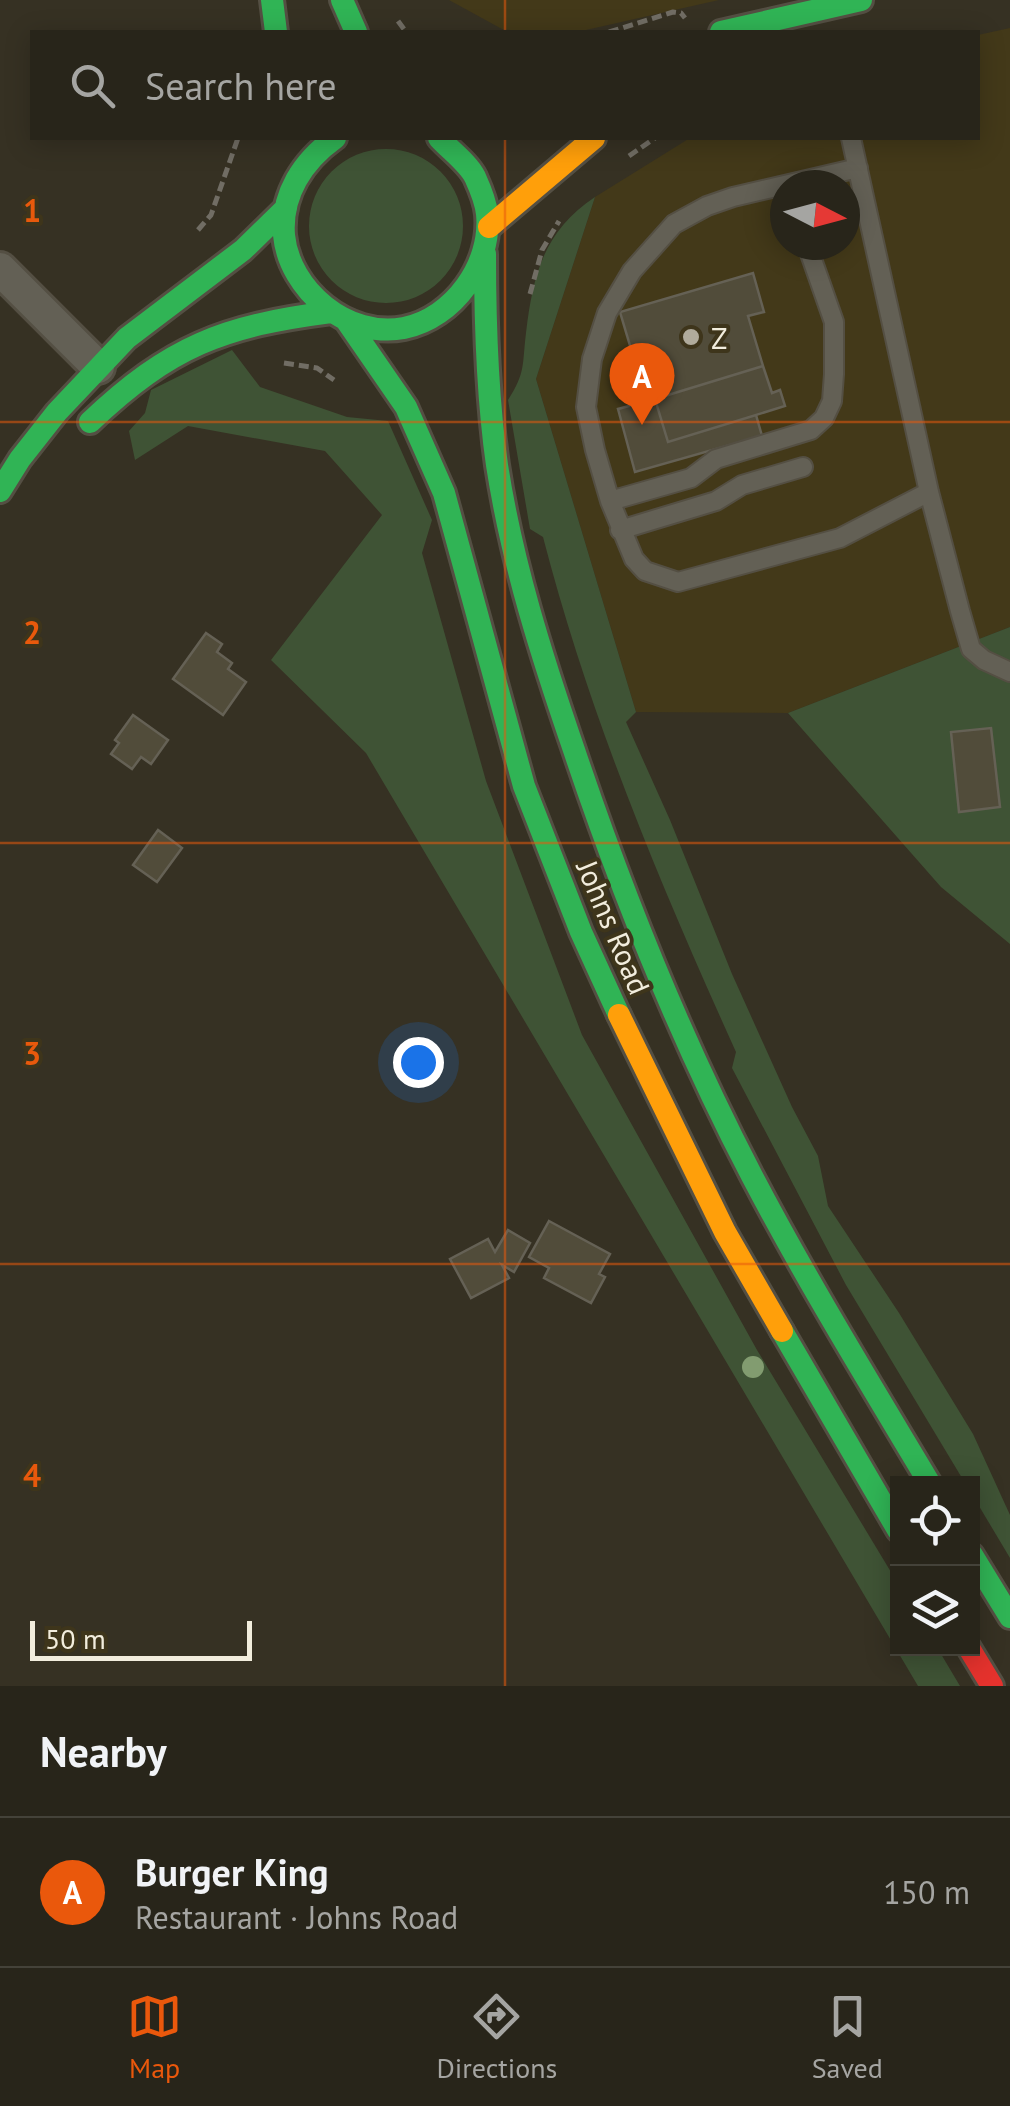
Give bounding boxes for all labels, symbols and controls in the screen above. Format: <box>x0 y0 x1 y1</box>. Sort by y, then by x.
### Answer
search box <box>30 30 980 140</box>
icon: search <box>65 58 120 113</box>
text: Search here <box>145 61 337 110</box>
north arrow <box>770 170 860 260</box>
text: 1 <box>23 189 41 231</box>
place label: Z <box>711 318 727 357</box>
marker: Z <box>680 326 702 348</box>
pin: A <box>610 342 674 425</box>
text: 2 <box>23 611 41 653</box>
street label: Johns Road <box>568 852 660 1000</box>
text: 3 <box>23 1032 41 1074</box>
your location <box>393 1037 444 1088</box>
text: 4 <box>23 1454 41 1496</box>
map controls <box>890 1476 980 1656</box>
button: locate <box>890 1476 980 1566</box>
button: layers <box>890 1566 980 1656</box>
scale bar <box>30 1616 252 1660</box>
text: 50 m <box>45 1620 106 1657</box>
text: Nearby <box>40 1724 167 1779</box>
text: Burger King <box>135 1847 329 1896</box>
text: A <box>63 1871 82 1913</box>
text: 150 m <box>883 1871 970 1913</box>
text: Restaurant · Johns Road <box>135 1896 458 1938</box>
tab: Map <box>127 1989 182 2086</box>
tab: Directions <box>436 1989 557 2086</box>
tab: Saved <box>812 1989 883 2086</box>

